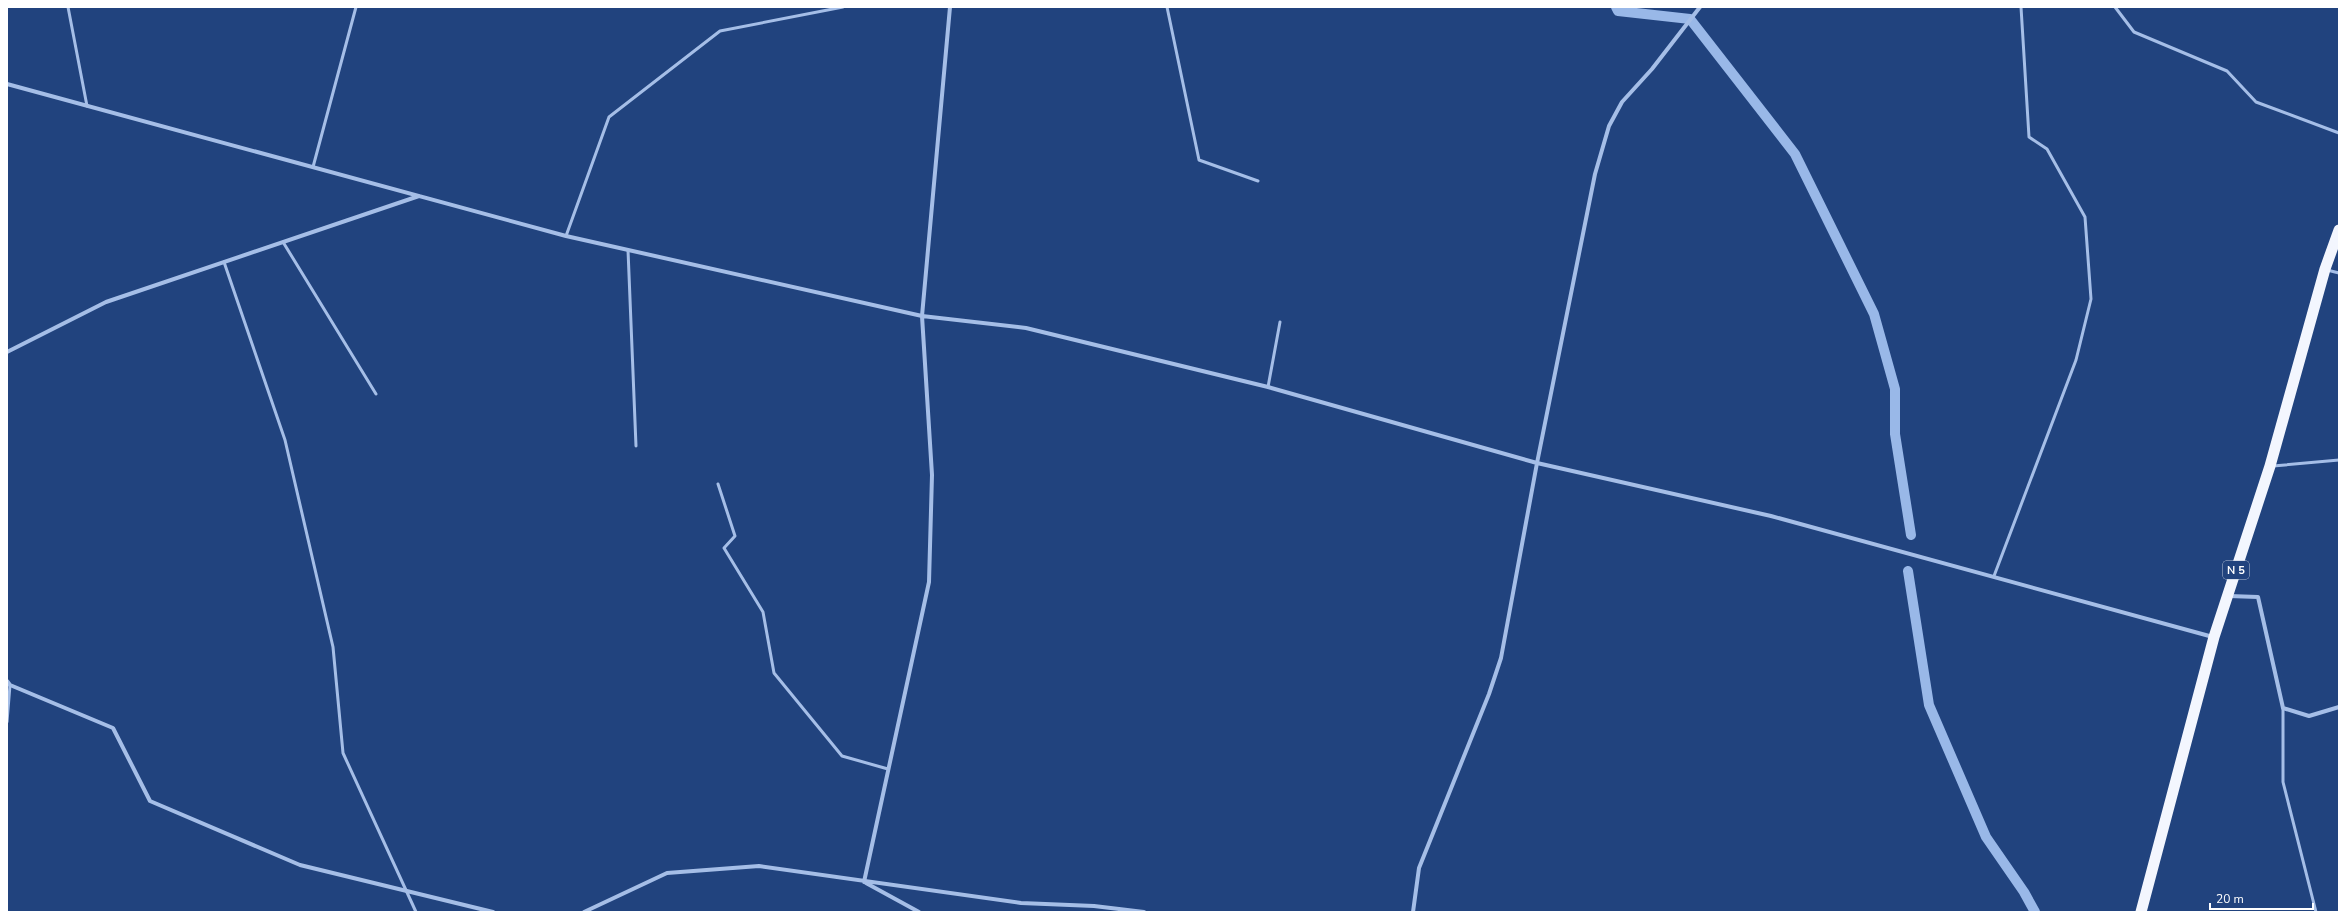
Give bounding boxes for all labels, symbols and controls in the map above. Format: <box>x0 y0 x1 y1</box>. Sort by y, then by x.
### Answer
road number: N 5 <box>2223 561 2249 579</box>
scale bar <box>2210 885 2313 911</box>
text: 20 m <box>2216 891 2244 907</box>

